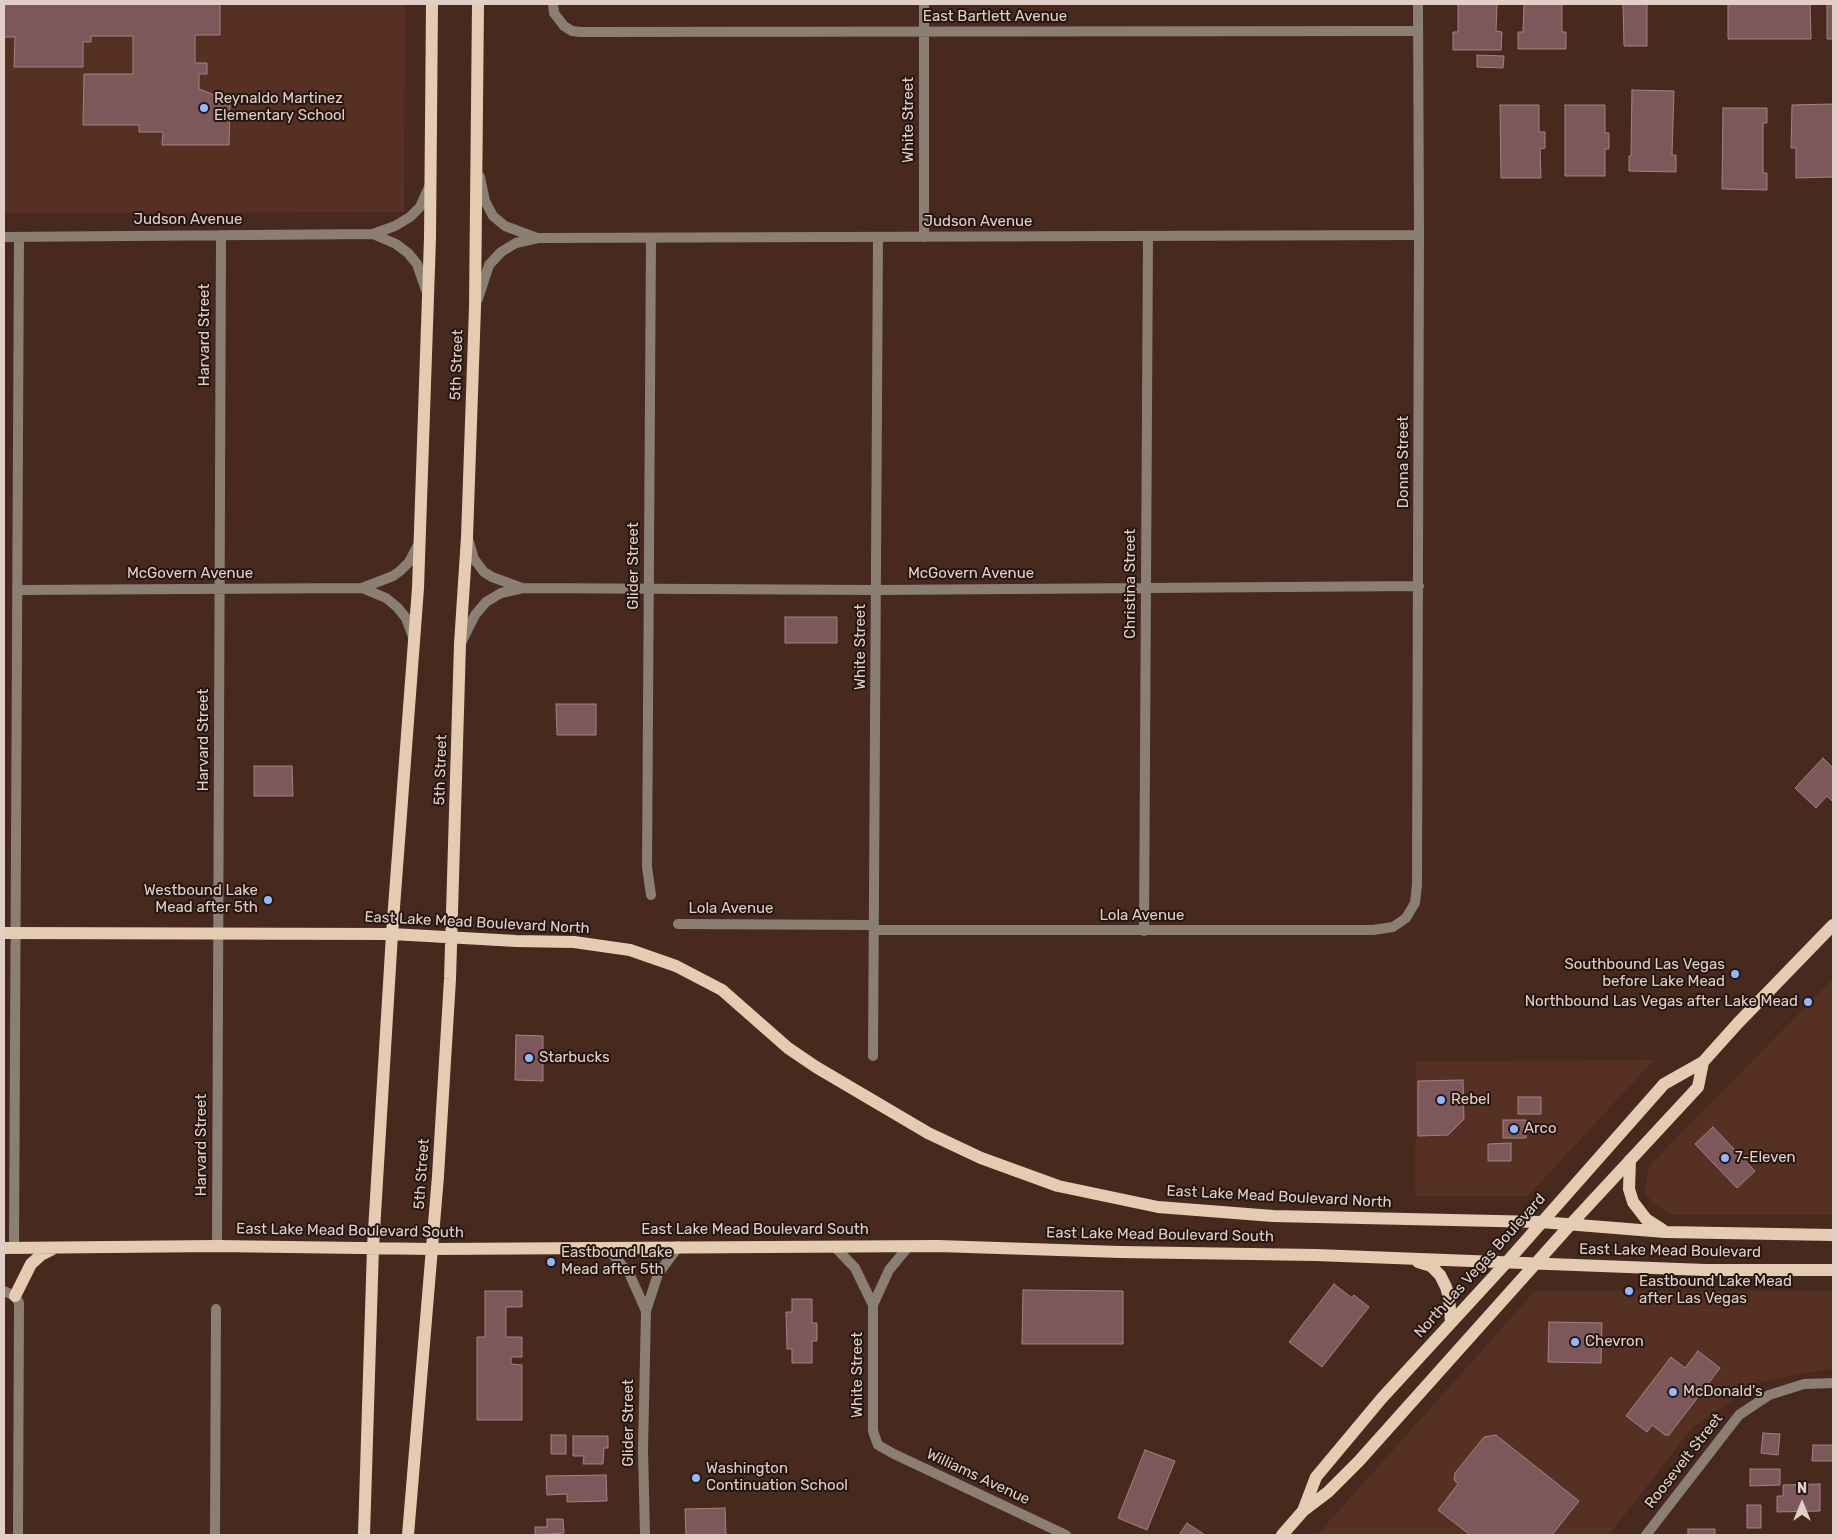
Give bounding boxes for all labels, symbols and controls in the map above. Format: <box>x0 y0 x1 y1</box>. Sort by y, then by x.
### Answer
street label: East Bartlett Avenue <box>923 8 1067 26</box>
street label: White Street <box>900 77 918 163</box>
place label: Reynaldo Martinez Elementary School <box>214 90 345 125</box>
marker: Reynaldo Martinez Elementary School <box>198 102 210 114</box>
street label: Judson Avenue <box>134 211 242 229</box>
street label: Judson Avenue <box>924 213 1032 231</box>
street label: Harvard Street <box>196 284 214 386</box>
street label: 5th Street <box>447 329 467 401</box>
street label: Donna Street <box>1395 416 1413 508</box>
street label: Glider Street <box>625 522 643 610</box>
street label: Christina Street <box>1122 529 1140 639</box>
street label: McGovern Avenue <box>127 565 253 583</box>
street label: McGovern Avenue <box>908 565 1034 583</box>
street label: White Street <box>852 604 870 690</box>
street label: Harvard Street <box>195 689 213 791</box>
street label: 5th Street <box>431 734 451 806</box>
place label: Westbound Lake Mead after 5th <box>144 882 258 917</box>
marker: Westbound Lake Mead after 5th <box>262 894 274 906</box>
street label: Lola Avenue <box>688 900 774 918</box>
street label: Lola Avenue <box>1099 907 1185 925</box>
street label: East Lake Mead Boulevard North <box>364 908 590 938</box>
place label: Southbound Las Vegas before Lake Mead <box>1564 956 1725 991</box>
marker: Southbound Las Vegas before Lake Mead <box>1729 968 1741 980</box>
place label: Northbound Las Vegas after Lake Mead <box>1525 993 1798 1011</box>
marker: Northbound Las Vegas after Lake Mead <box>1802 996 1814 1008</box>
place label: Starbucks <box>539 1049 610 1067</box>
marker: Starbucks <box>523 1052 535 1064</box>
place label: Rebel <box>1451 1091 1490 1109</box>
street label: Harvard Street <box>193 1094 211 1196</box>
marker: Rebel <box>1435 1094 1447 1106</box>
place label: Arco <box>1524 1120 1556 1138</box>
marker: Arco <box>1508 1123 1520 1135</box>
street label: 5th Street <box>411 1138 433 1210</box>
place label: 7-Eleven <box>1735 1149 1796 1167</box>
marker: 7-Eleven <box>1719 1152 1731 1164</box>
street label: East Lake Mead Boulevard North <box>1166 1182 1392 1212</box>
street label: North Las Vegas Boulevard <box>1411 1190 1549 1342</box>
street label: East Lake Mead Boulevard South <box>236 1220 464 1242</box>
street label: East Lake Mead Boulevard South <box>641 1221 869 1239</box>
street label: East Lake Mead Boulevard South <box>1046 1224 1274 1246</box>
street label: East Lake Mead Boulevard <box>1579 1240 1761 1262</box>
place label: Eastbound Lake Mead after 5th <box>561 1244 673 1279</box>
marker: Eastbound Lake Mead after 5th <box>545 1256 557 1268</box>
place label: Eastbound Lake Mead after Las Vegas <box>1639 1273 1792 1308</box>
marker: Eastbound Lake Mead after Las Vegas <box>1623 1285 1635 1297</box>
street label: White Street <box>849 1332 867 1418</box>
place label: Chevron <box>1585 1333 1644 1351</box>
marker: Chevron <box>1569 1336 1581 1348</box>
street label: Glider Street <box>620 1379 638 1467</box>
place label: McDonald's <box>1683 1383 1763 1401</box>
marker: McDonald's <box>1667 1386 1679 1398</box>
street label: Roosevelt Street <box>1641 1410 1727 1512</box>
street label: Williams Avenue <box>923 1445 1033 1509</box>
place label: Washington Continuation School <box>706 1460 848 1495</box>
marker: Washington Continuation School <box>690 1472 702 1484</box>
north arrow <box>1777 1479 1827 1529</box>
text: N <box>1797 1480 1807 1497</box>

